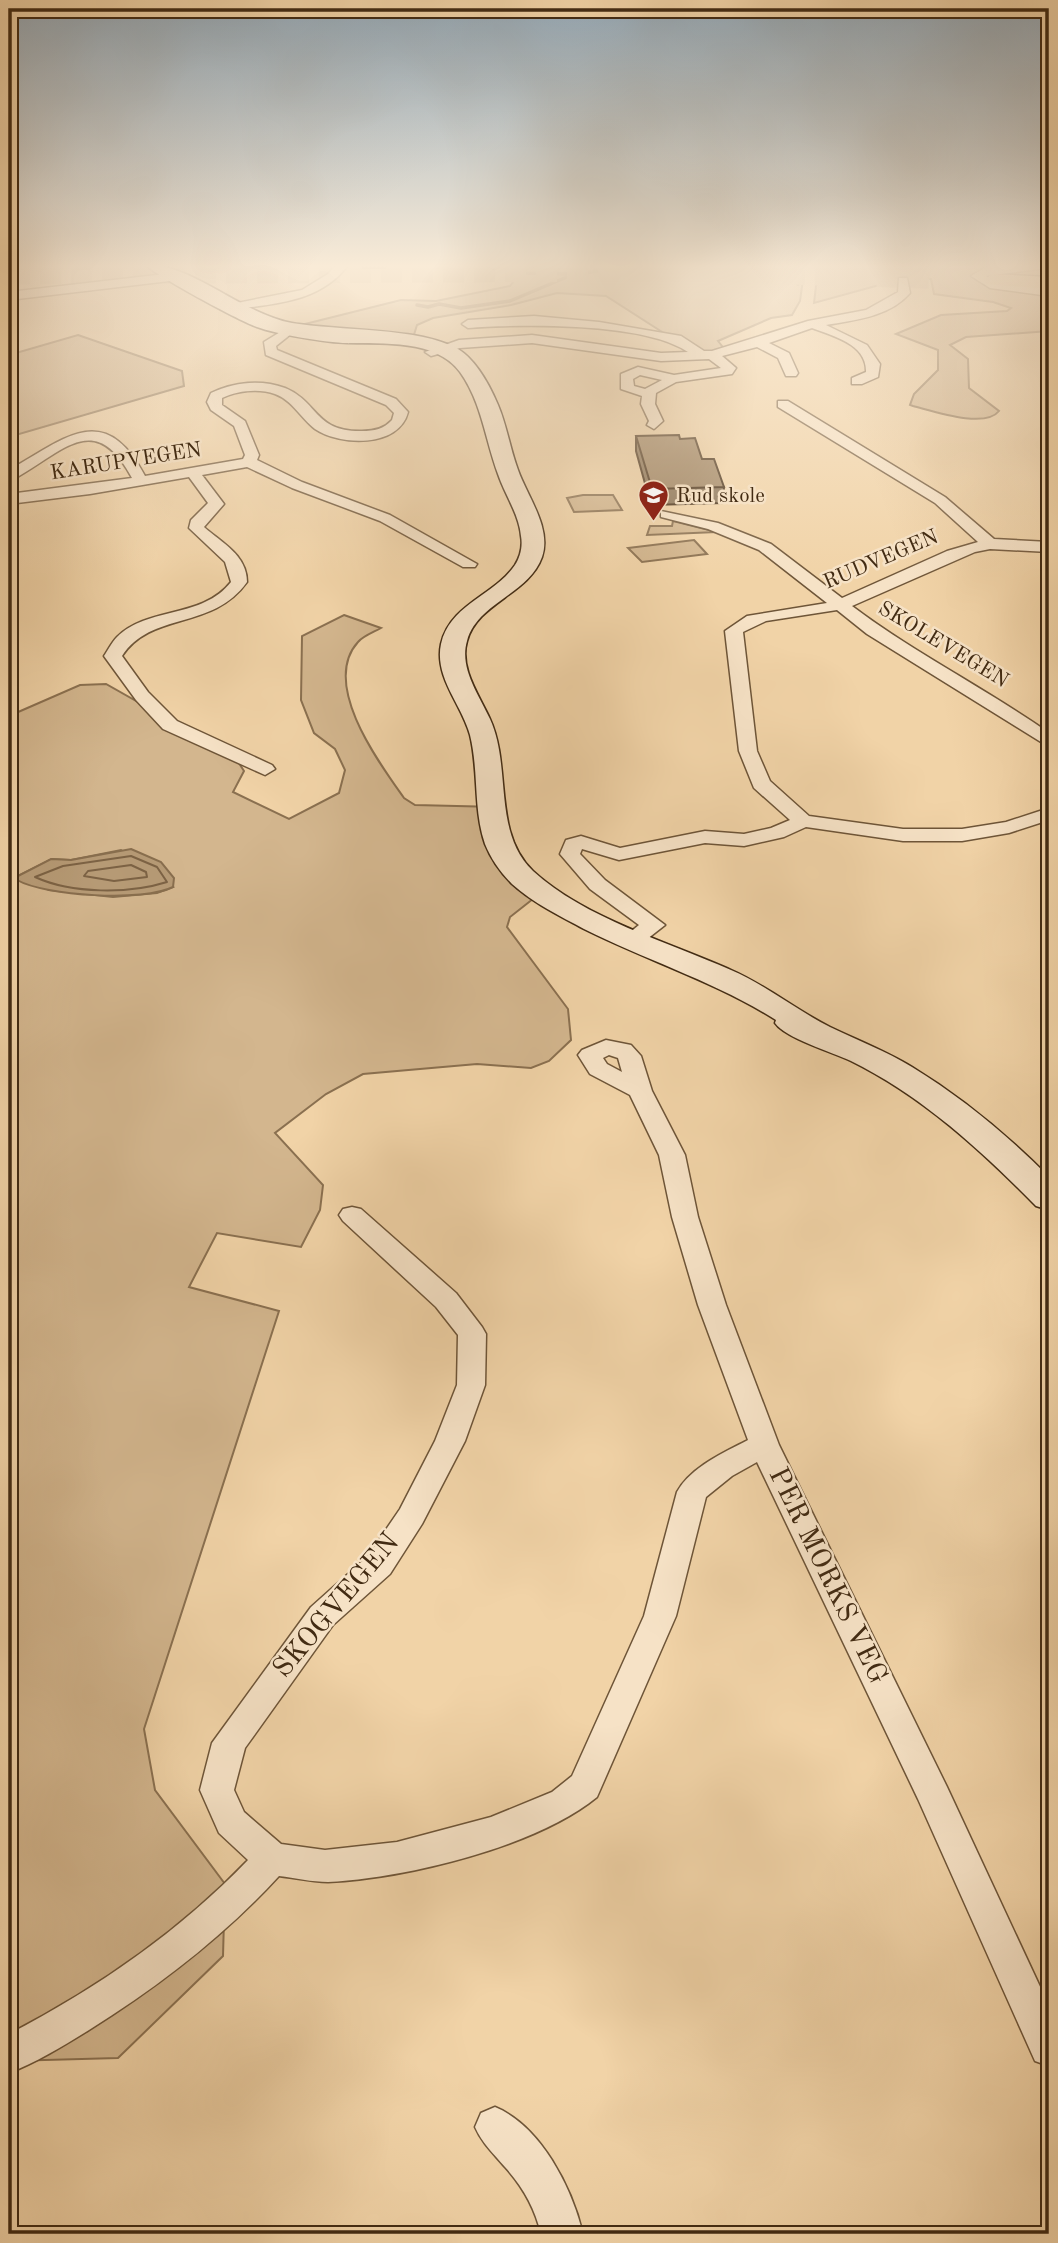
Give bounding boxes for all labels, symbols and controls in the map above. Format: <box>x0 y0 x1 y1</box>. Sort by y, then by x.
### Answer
street label: KARUPVEGEN <box>49 440 203 484</box>
school or university icon: Rud skole <box>636 479 670 523</box>
place label: Rud skole <box>676 486 765 507</box>
street label: RUDVEGEN <box>820 526 942 594</box>
street label: SKOLEVEGEN <box>874 598 1012 692</box>
street label: PER MORKS VEG <box>763 1463 891 1689</box>
street label: SKOGVEGEN <box>269 1528 405 1684</box>

